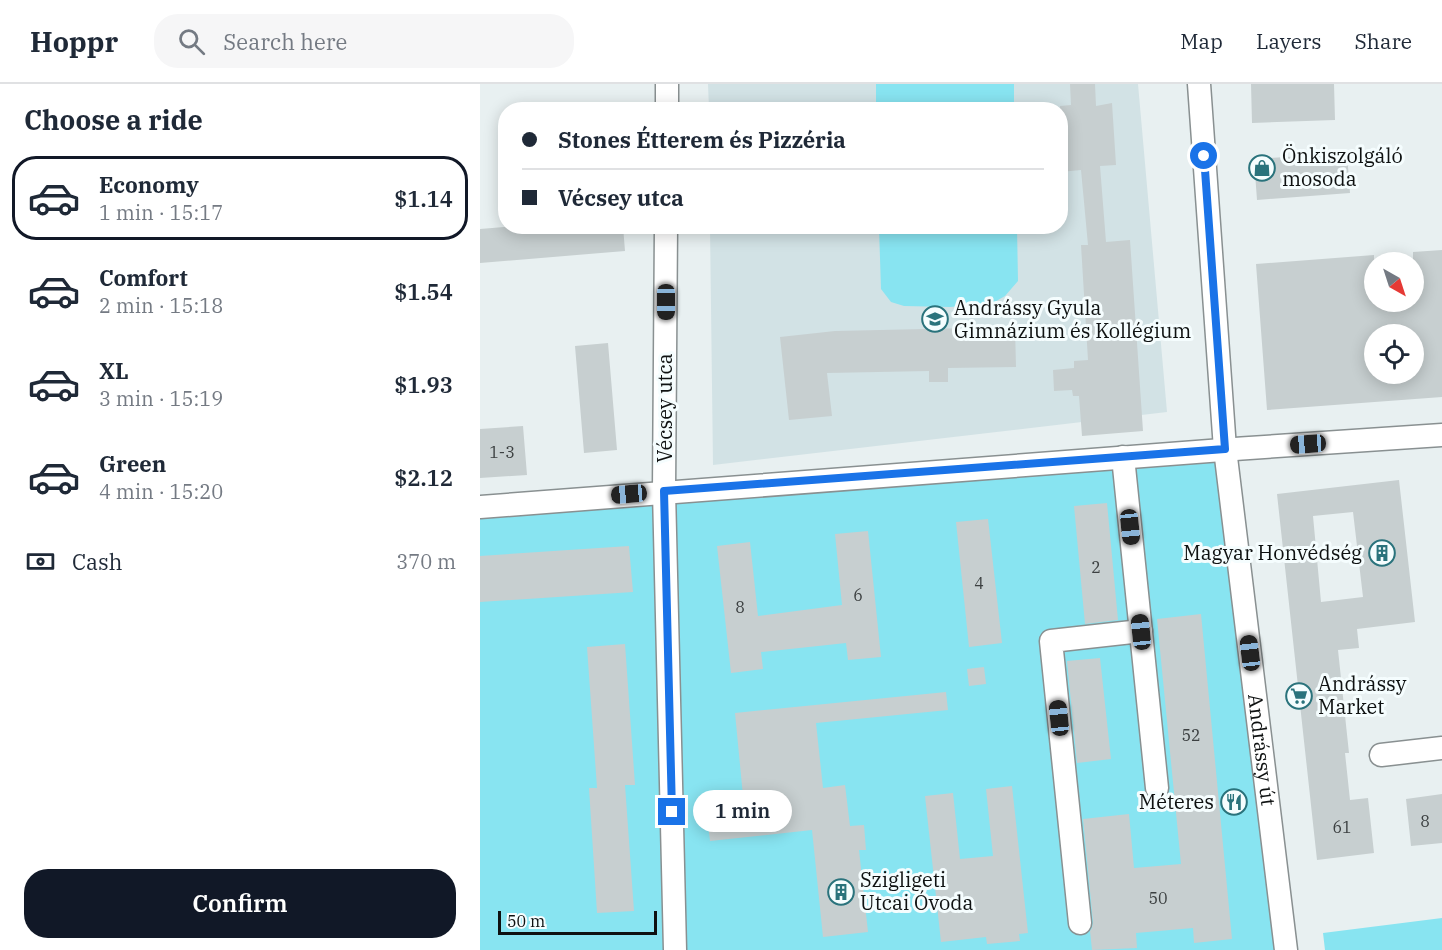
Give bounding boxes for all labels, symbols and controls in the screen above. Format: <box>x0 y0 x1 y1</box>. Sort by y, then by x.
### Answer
search box <box>154 14 574 68</box>
text: Hoppr <box>30 23 118 60</box>
icon: search <box>175 25 208 58</box>
text: Search here <box>223 27 347 56</box>
text: Map <box>1180 27 1223 55</box>
text: Layers <box>1256 27 1322 55</box>
text: Share <box>1355 27 1412 55</box>
text: Choose a ride <box>24 102 203 137</box>
text: Stones Étterem és Pizzéria <box>558 125 846 154</box>
route start <box>1190 142 1217 169</box>
place label: Önkiszolgáló mosoda <box>1282 142 1403 192</box>
shop icon: Önkiszolgáló mosoda <box>1247 153 1277 183</box>
text: Economy <box>99 170 199 199</box>
icon: car <box>27 171 81 225</box>
text: Vécsey utca <box>558 183 684 212</box>
text: $1.14 <box>394 184 453 213</box>
text: 1 min · 15:17 <box>99 199 223 226</box>
north arrow <box>1364 252 1424 312</box>
map controls <box>1364 252 1424 384</box>
text: Comfort <box>99 263 188 292</box>
icon: car <box>27 264 81 318</box>
text: $1.54 <box>394 277 453 306</box>
car <box>657 284 675 320</box>
text: 2 min · 15:18 <box>99 292 223 319</box>
place label: Andrássy Gyula Gimnázium és Kollégium <box>954 294 1191 344</box>
school or university icon: Andrássy Gyula Gimnázium és Kollégium <box>920 304 950 334</box>
button: locate <box>1364 324 1424 384</box>
street label: Vécsey utca <box>651 353 678 463</box>
text: XL <box>99 356 129 385</box>
icon: car <box>27 357 81 411</box>
text: $1.93 <box>394 370 453 399</box>
text: 3 min · 15:19 <box>99 385 223 412</box>
car <box>1289 434 1327 454</box>
house number: 1-3 <box>489 442 515 462</box>
text: Green <box>99 449 166 478</box>
icon: car <box>27 450 81 504</box>
text: $2.12 <box>394 463 453 492</box>
text: 4 min · 15:20 <box>99 478 223 505</box>
car <box>610 483 648 505</box>
car <box>1119 508 1141 546</box>
building icon: Magyar Honvédség <box>1367 538 1397 568</box>
place label: Magyar Honvédség <box>1183 539 1362 566</box>
icon: cash <box>24 545 57 578</box>
text: Cash <box>72 547 123 576</box>
text: 370 m <box>396 548 456 575</box>
house number: 2 <box>1091 557 1101 577</box>
house number: 4 <box>974 573 984 593</box>
house number: 6 <box>853 585 863 605</box>
house number: 8 <box>735 597 745 617</box>
car <box>1130 613 1152 651</box>
car <box>1239 634 1261 672</box>
place label: Andrássy Market <box>1318 670 1407 720</box>
supermarket icon: Andrássy Market <box>1284 681 1314 711</box>
street label: Andrássy út <box>1242 692 1282 807</box>
car <box>1048 699 1070 737</box>
house number: 52 <box>1181 725 1201 745</box>
restaurant icon: Méteres <box>1219 787 1249 817</box>
place label: Méteres <box>1139 788 1214 815</box>
callout: 1 min <box>693 791 792 833</box>
text: 1 min <box>715 797 770 824</box>
route end <box>658 798 685 825</box>
house number: 8 <box>1420 811 1430 831</box>
house number: 61 <box>1332 817 1352 837</box>
place label: Szigligeti Utcai Óvoda <box>860 866 974 916</box>
button: Confirm <box>24 869 456 938</box>
building icon: Szigligeti Utcai Óvoda <box>826 877 856 907</box>
house number: 50 <box>1148 888 1168 908</box>
scale bar <box>498 908 657 936</box>
text: 50 m <box>507 911 545 931</box>

